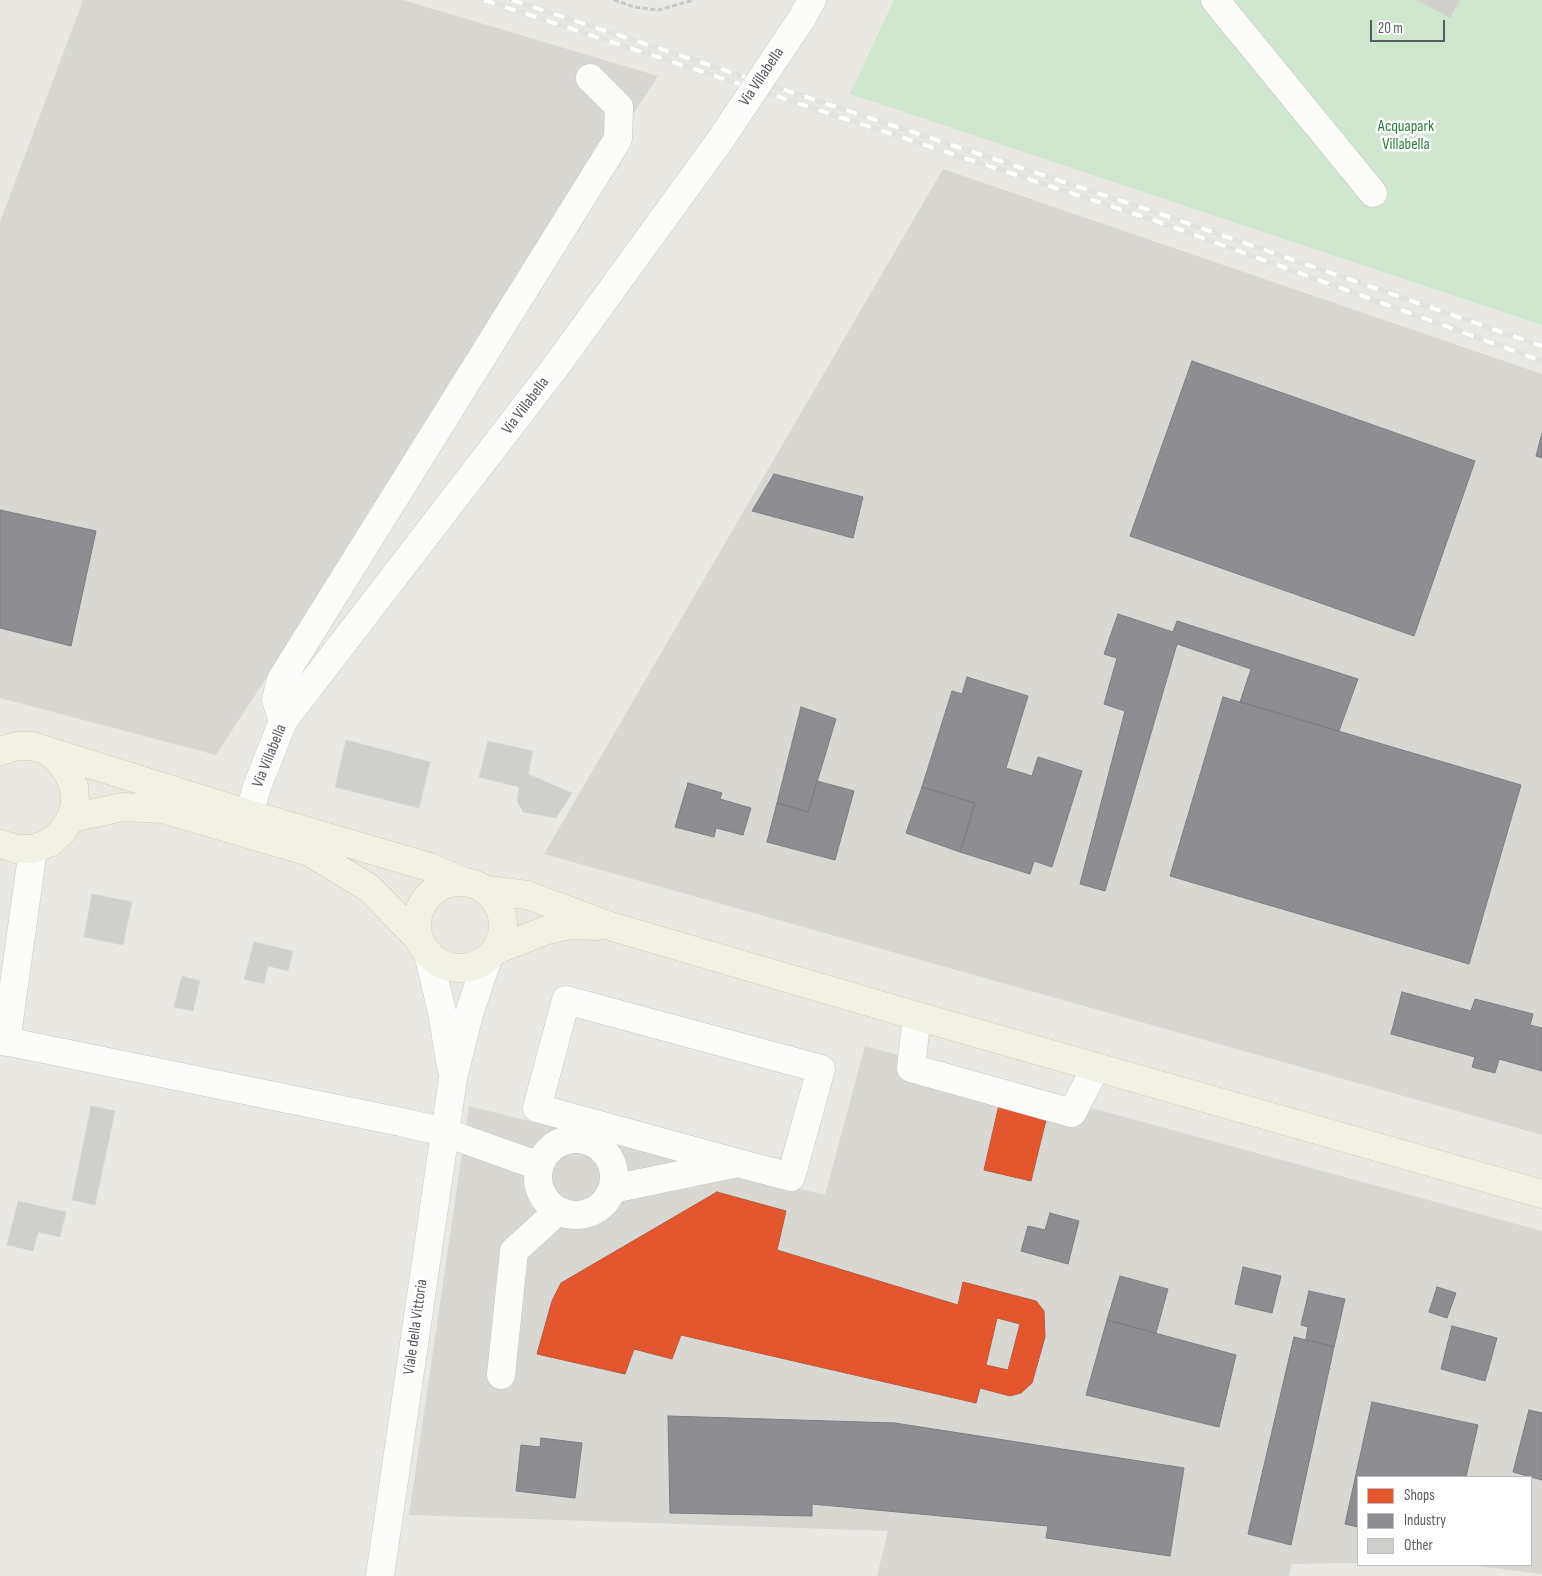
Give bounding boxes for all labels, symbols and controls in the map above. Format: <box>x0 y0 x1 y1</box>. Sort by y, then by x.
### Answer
scale bar <box>1372 10 1447 42</box>
text: 20 m <box>1378 19 1403 38</box>
street label: Via Villabella <box>735 44 789 110</box>
park label: Acquapark Villabella <box>1378 117 1434 155</box>
street label: Via Villabella <box>498 374 554 438</box>
street label: Via Villabella <box>249 722 291 790</box>
street label: Viale della Vittoria <box>400 1278 432 1376</box>
legend <box>1357 1476 1532 1566</box>
text: Shops <box>1404 1486 1435 1505</box>
text: Industry <box>1404 1511 1446 1530</box>
text: Other <box>1404 1536 1433 1555</box>

